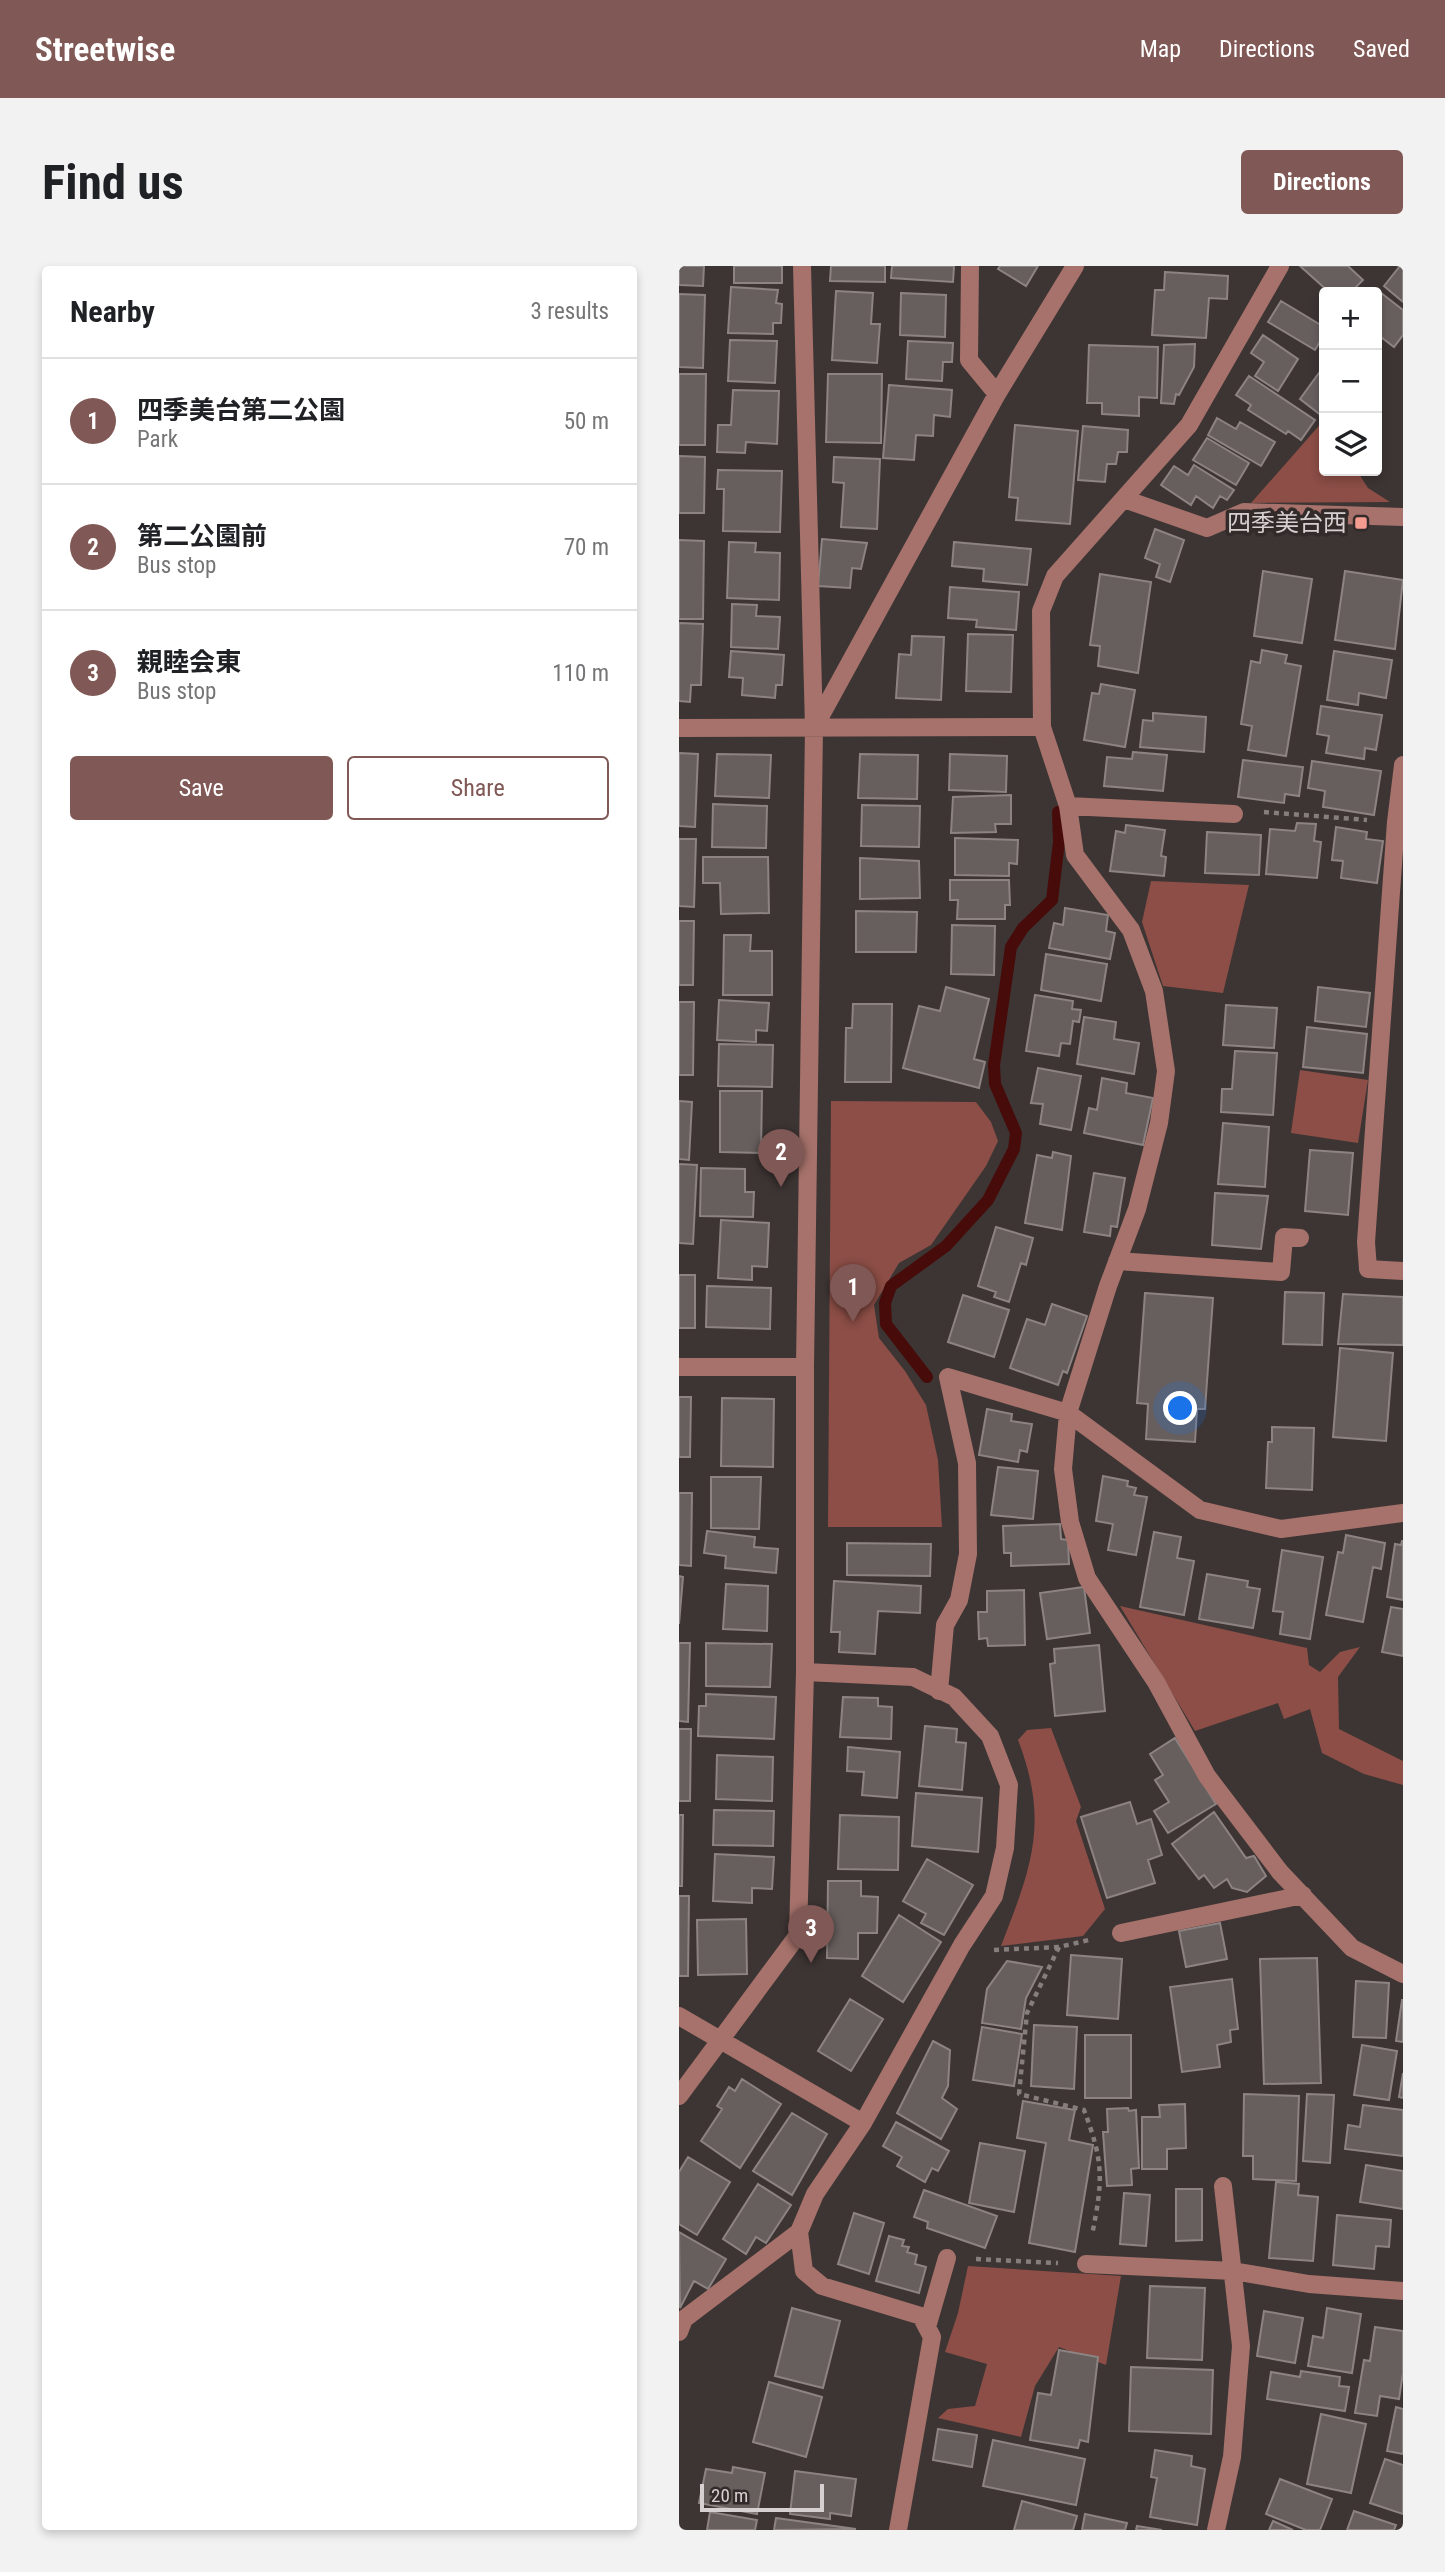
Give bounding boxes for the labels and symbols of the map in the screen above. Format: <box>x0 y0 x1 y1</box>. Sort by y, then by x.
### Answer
place label: 四季美台西 <box>1227 509 1347 537</box>
marker: 四季美台西 <box>1353 515 1369 531</box>
pin: 2 <box>758 1129 804 1187</box>
pin: 1 <box>830 1264 876 1322</box>
your location <box>1163 1391 1197 1425</box>
pin: 3 <box>788 1905 834 1963</box>
scale bar <box>700 2481 824 2513</box>

